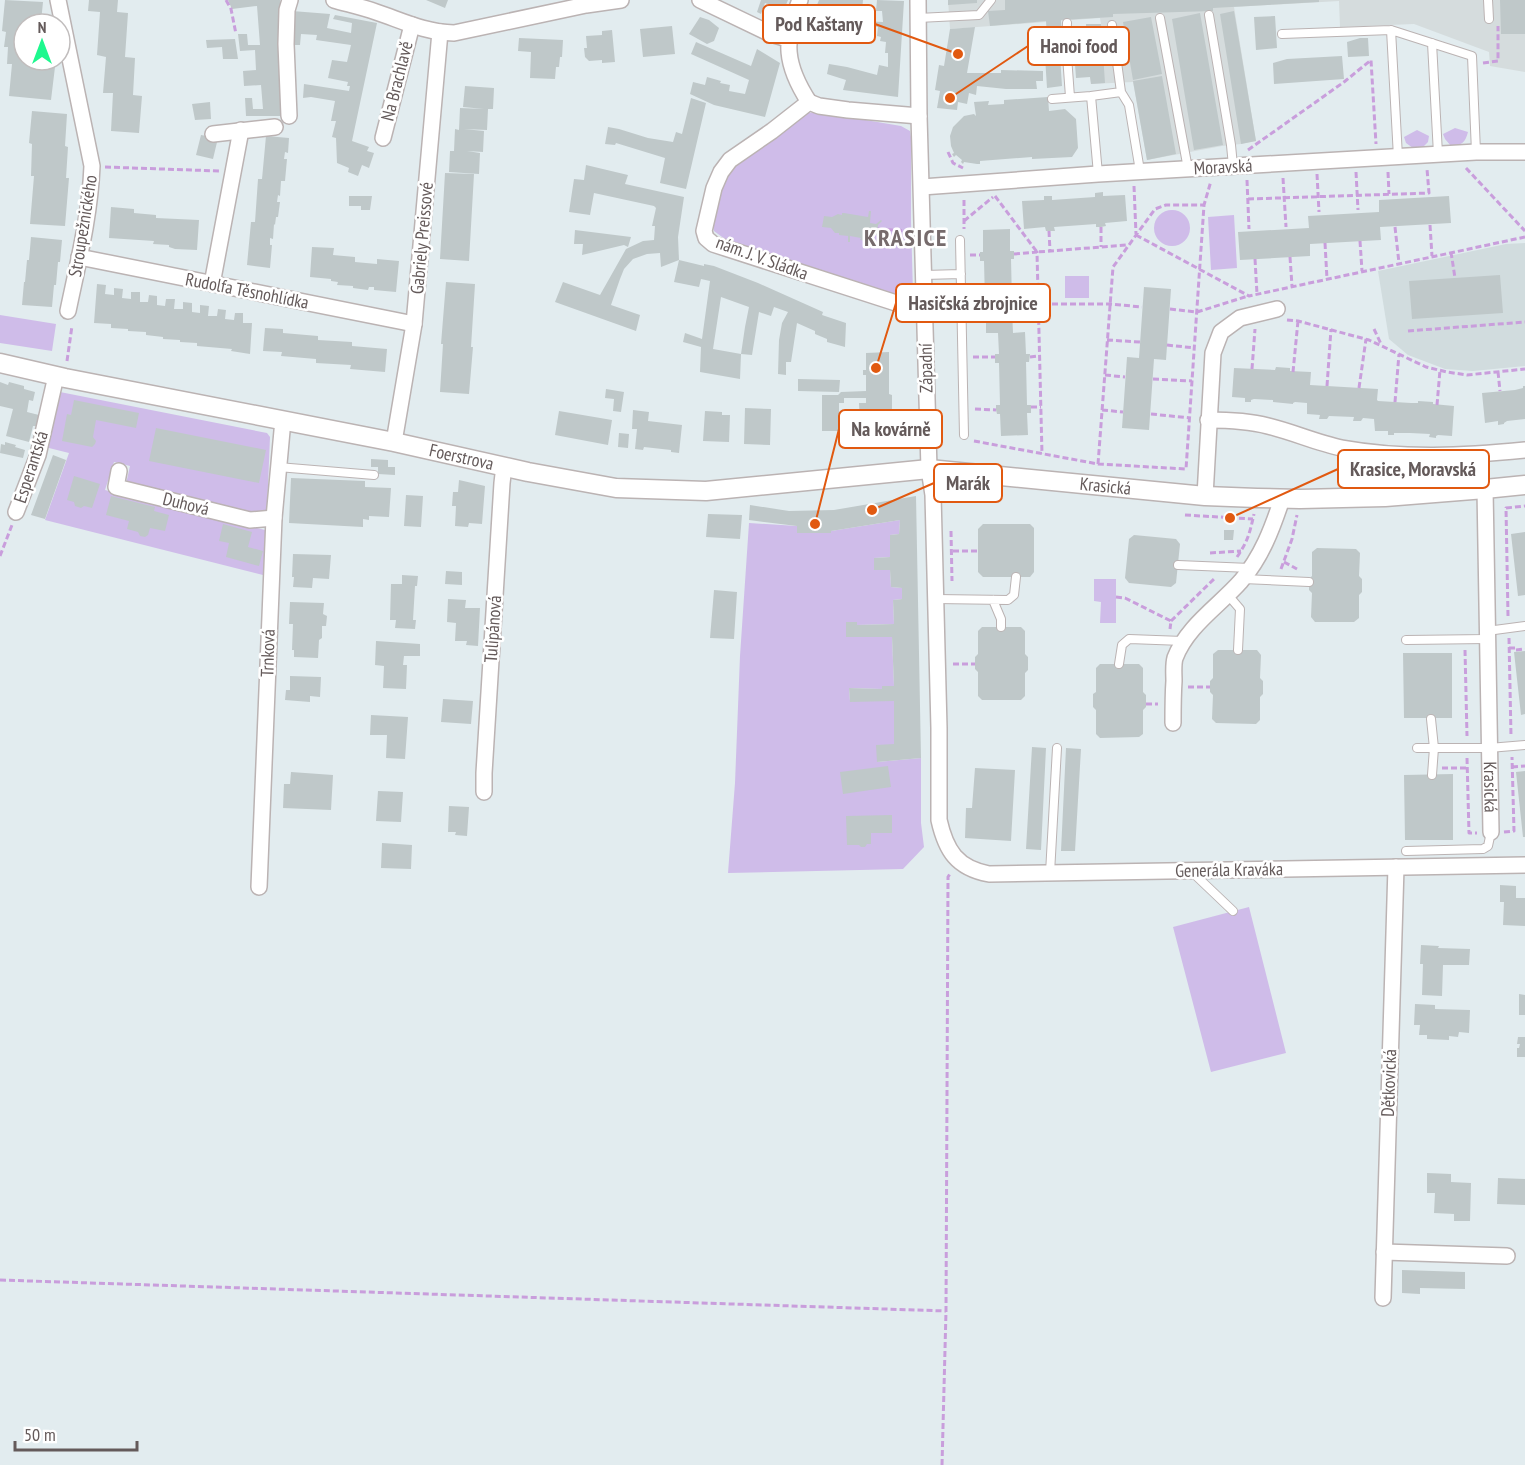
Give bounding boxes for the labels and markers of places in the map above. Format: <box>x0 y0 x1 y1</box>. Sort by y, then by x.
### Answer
callout: Pod Kaštany <box>763 5 875 43</box>
callout: Hanoi food <box>1028 27 1129 65</box>
callout: Hasičská zbrojnice <box>896 284 1050 322</box>
callout: Na kovárně <box>839 410 942 448</box>
callout: Krasice, Moravská <box>1338 450 1489 488</box>
callout: Marák <box>934 464 1002 502</box>

